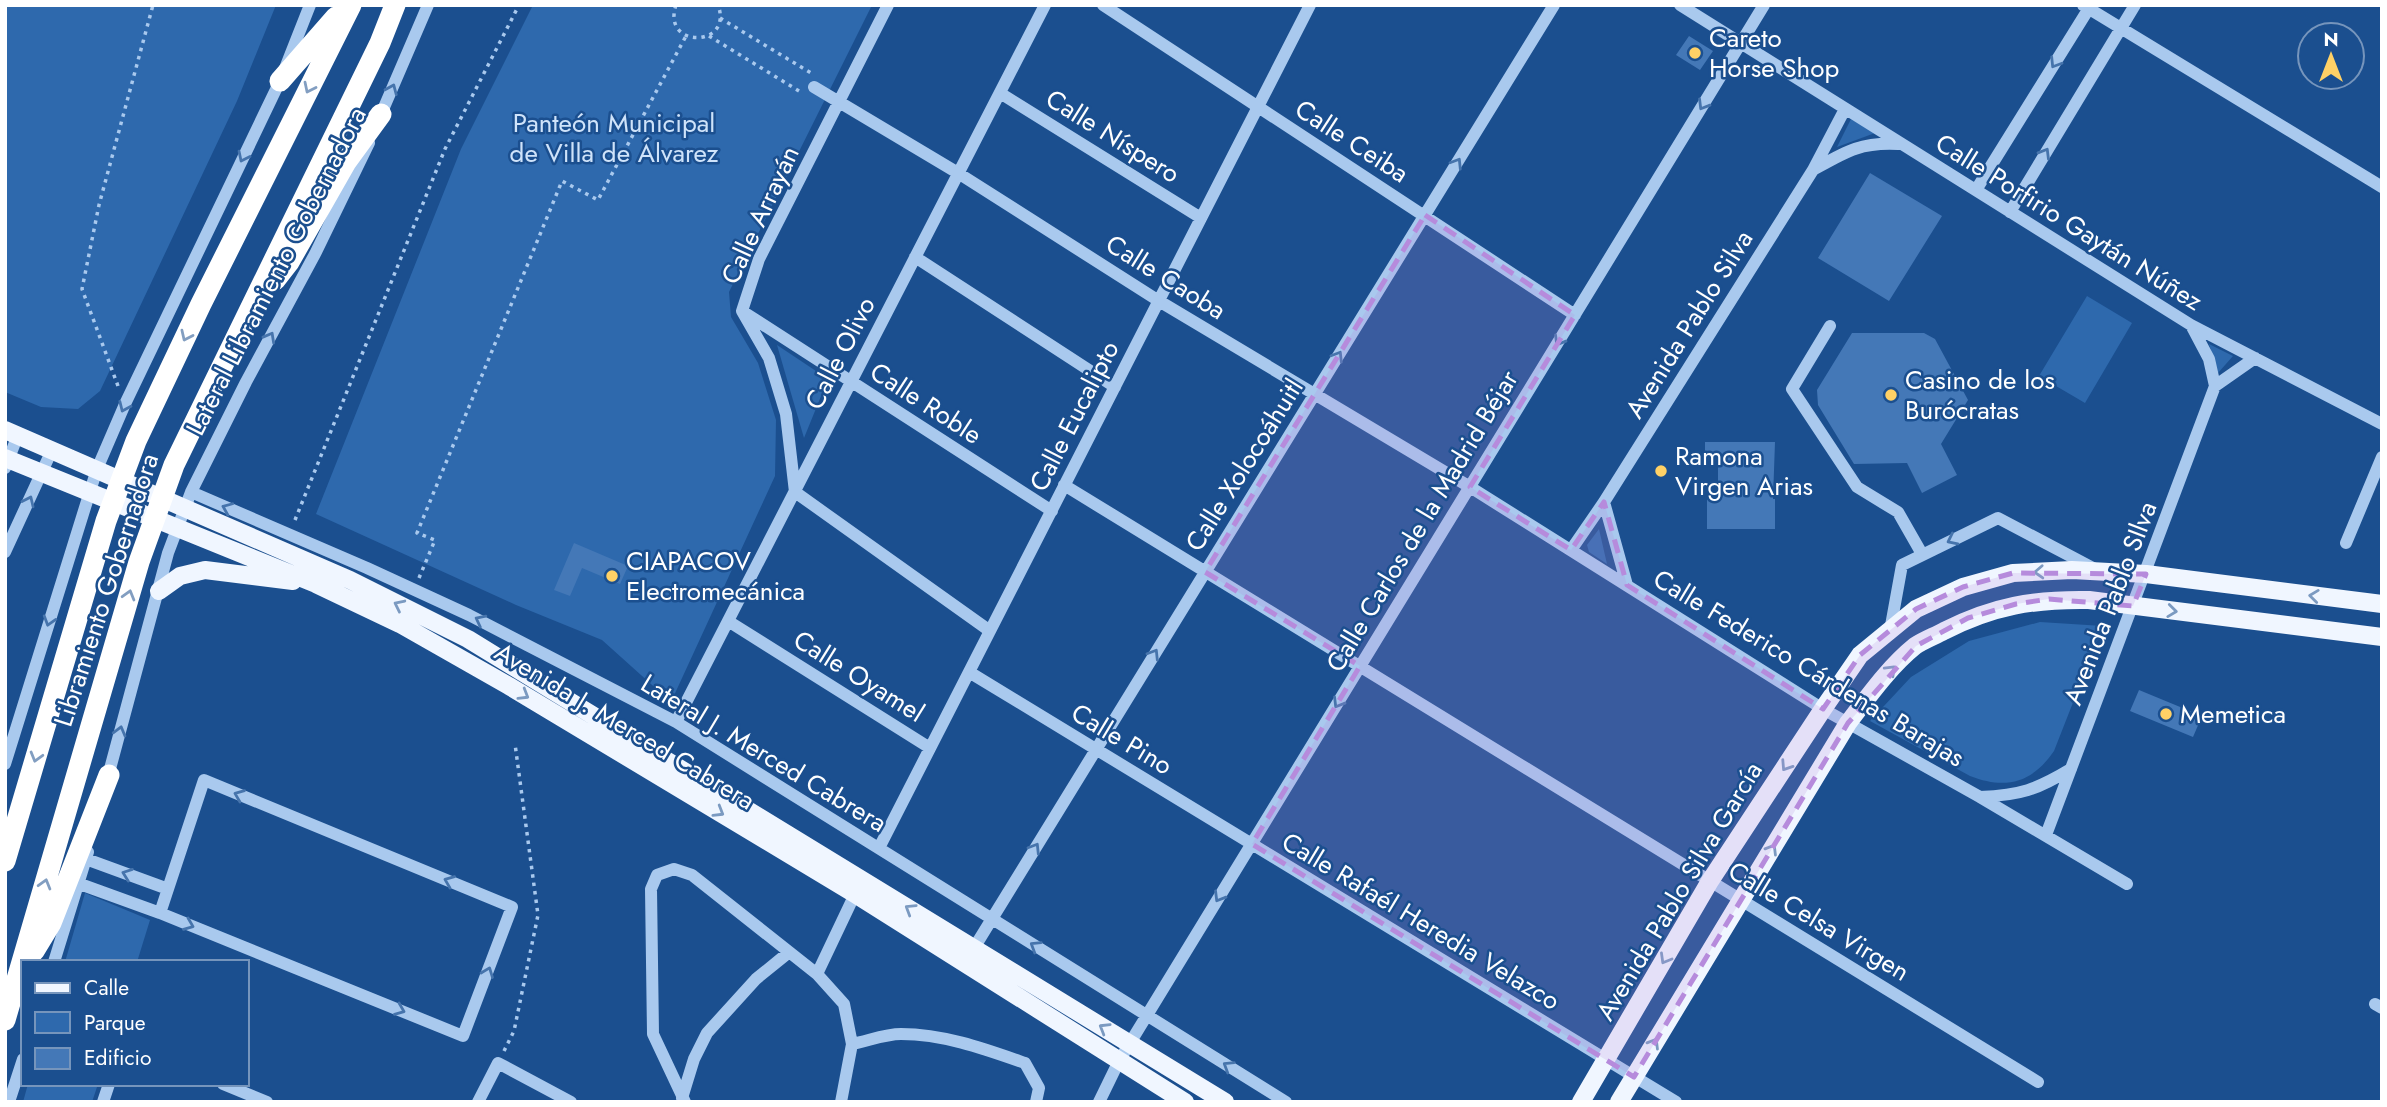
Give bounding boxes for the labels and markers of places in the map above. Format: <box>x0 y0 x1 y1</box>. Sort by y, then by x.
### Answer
place label: Careto Horse Shop <box>1709 19 1839 87</box>
marker: Careto Horse Shop <box>1687 45 1703 61</box>
place label: Casino de los Burócratas <box>1905 361 2055 429</box>
marker: Casino de los Burócratas <box>1883 387 1899 403</box>
place label: Ramona Virgen Arias <box>1675 437 1813 505</box>
marker: Ramona Virgen Arias <box>1653 463 1669 479</box>
place label: CIAPACOV Electromecánica <box>626 542 805 610</box>
marker: CIAPACOV Electromecánica <box>604 568 620 584</box>
place label: Memetica <box>2180 695 2286 733</box>
marker: Memetica <box>2158 706 2174 722</box>

